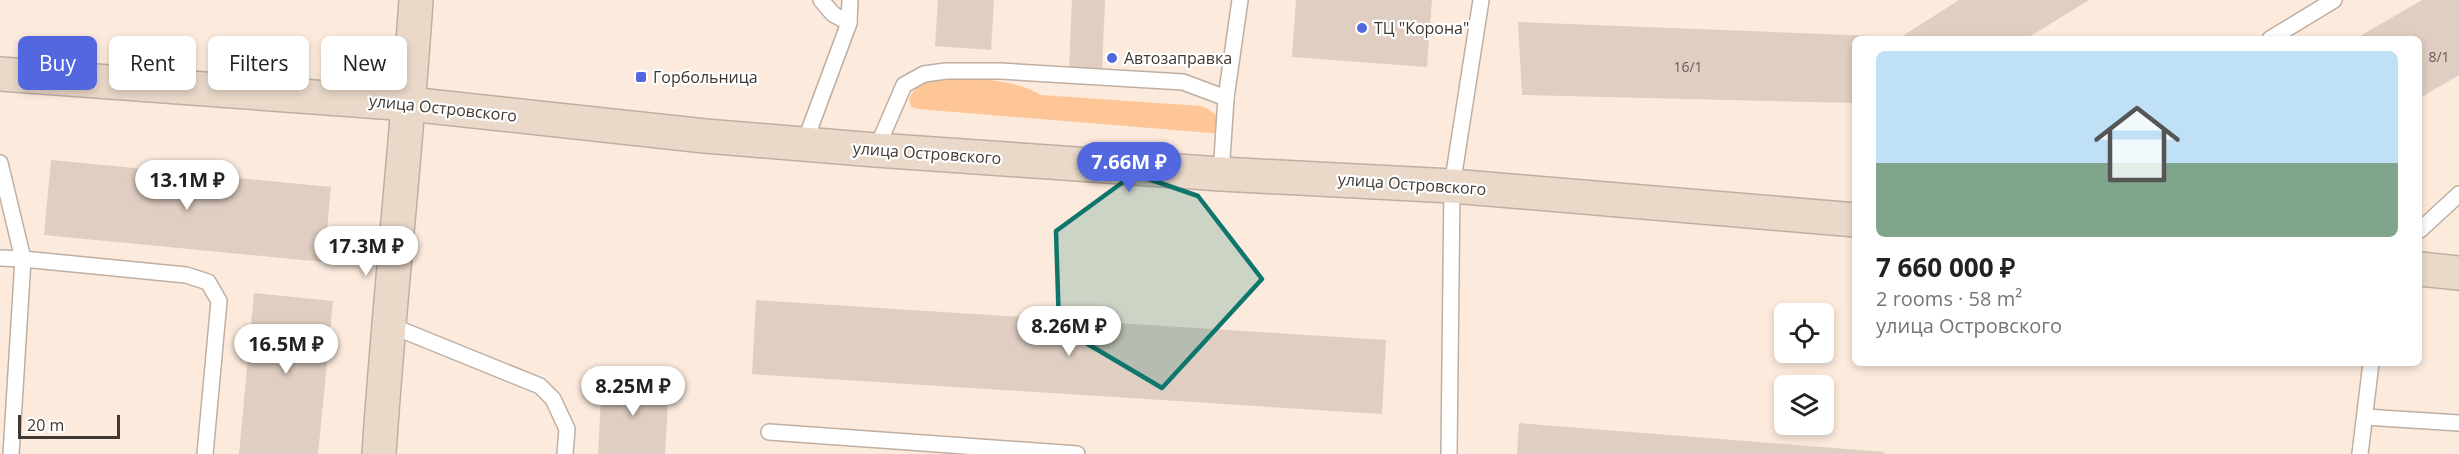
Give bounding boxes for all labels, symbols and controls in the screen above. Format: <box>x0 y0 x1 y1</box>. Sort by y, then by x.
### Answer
place label: ТЦ "Корона" <box>1374 17 1469 39</box>
marker: ТЦ "Корона" <box>1355 21 1369 35</box>
chip: Buy <box>18 36 97 90</box>
chip: Rent <box>109 36 196 90</box>
chip: Filters <box>208 36 309 90</box>
chip: New <box>321 36 407 90</box>
place label: Автозаправка <box>1124 47 1232 69</box>
house number: 8/1 <box>2428 47 2450 66</box>
marker: Автозаправка <box>1105 51 1119 65</box>
house number: 16/1 <box>1673 57 1703 76</box>
place label: Горбольница <box>653 66 758 88</box>
marker: Горбольница <box>634 70 648 84</box>
street label: улица Островского <box>368 89 518 127</box>
icon: home <box>2083 90 2191 198</box>
street label: улица Островского <box>852 137 1002 169</box>
pin: 7.66M ₽ <box>1074 142 1184 193</box>
text: 7.66M ₽ <box>1091 148 1167 175</box>
pin: 13.1M ₽ <box>132 160 242 211</box>
text: 13.1M ₽ <box>149 166 225 193</box>
street label: улица Островского <box>1337 168 1487 200</box>
pin: 17.3M ₽ <box>311 226 421 277</box>
text: 17.3M ₽ <box>328 232 404 259</box>
text: 7 660 000 ₽ <box>1876 249 2015 285</box>
text: 2 rooms · 58 m² <box>1876 285 2022 312</box>
map controls <box>1774 303 1834 435</box>
button: locate <box>1774 303 1834 363</box>
pin: 8.26M ₽ <box>1014 306 1124 357</box>
text: 8.26M ₽ <box>1031 312 1107 339</box>
text: улица Островского <box>1876 312 2062 339</box>
pin: 16.5M ₽ <box>231 324 341 375</box>
text: 16.5M ₽ <box>248 330 324 357</box>
pin: 8.25M ₽ <box>578 366 688 417</box>
text: 8.25M ₽ <box>595 372 671 399</box>
button: layers <box>1774 375 1834 435</box>
scale bar <box>18 412 120 440</box>
text: 20 m <box>27 414 64 436</box>

